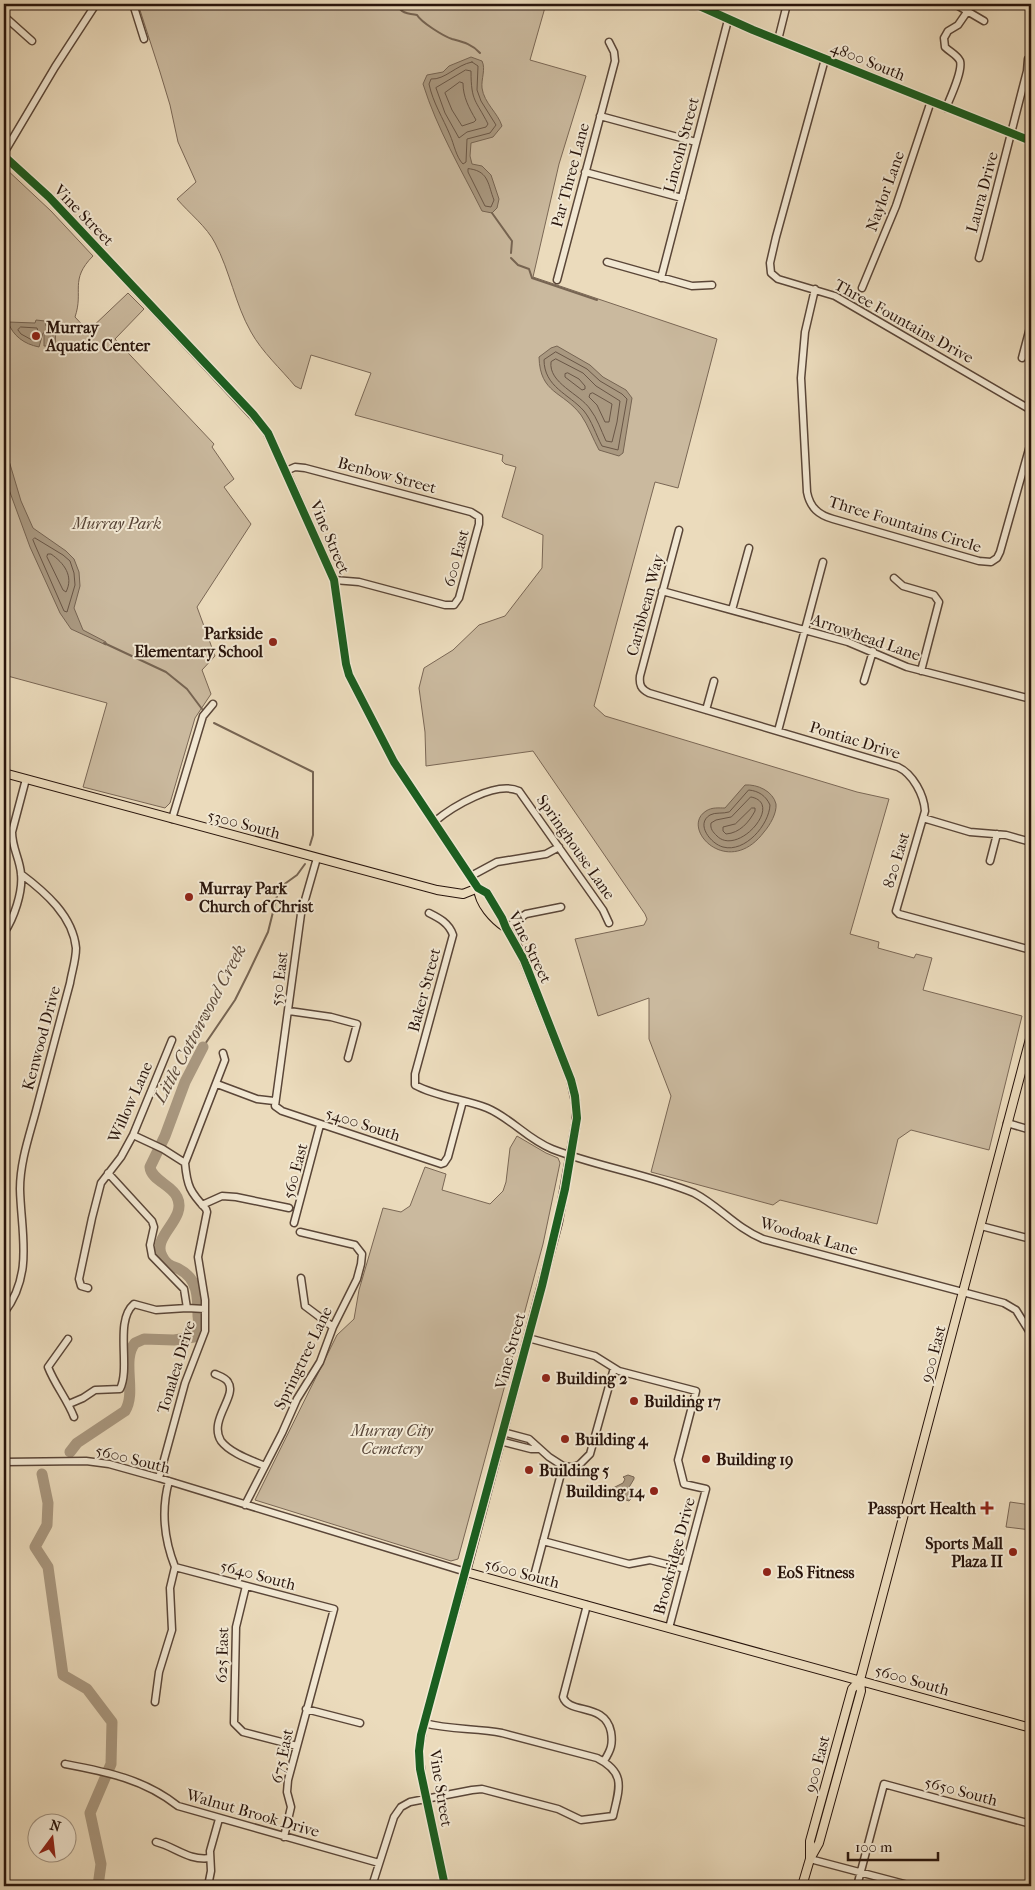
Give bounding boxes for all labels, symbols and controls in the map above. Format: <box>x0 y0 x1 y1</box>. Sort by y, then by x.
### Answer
street label: 4800 South <box>828 37 908 85</box>
street label: Lincoln Street <box>659 95 703 195</box>
street label: Par Three Lane <box>547 121 593 229</box>
street label: Naylor Lane <box>862 148 908 234</box>
street label: Laura Drive <box>962 149 1002 234</box>
street label: Vine Street <box>49 180 118 250</box>
street label: Three Fountains Drive <box>831 275 977 367</box>
place label: Murray Aquatic Center <box>45 318 151 356</box>
marker: Murray Aquatic Center <box>30 330 42 342</box>
street label: Benbow Street <box>336 453 439 497</box>
street label: Three Fountains Circle <box>826 492 984 556</box>
street label: Vine Street <box>306 497 354 577</box>
park label: Murray Park <box>71 514 162 533</box>
street label: 600 East <box>439 527 473 589</box>
street label: Caribbean Way <box>622 552 668 658</box>
street label: Arrowhead Lane <box>808 609 923 665</box>
place label: Parkside Elementary School <box>134 624 264 662</box>
marker: Parkside Elementary School <box>267 636 279 648</box>
street label: Pontiac Drive <box>807 717 903 763</box>
street label: Springhouse Lane <box>533 791 619 903</box>
street label: 5300 South <box>206 805 282 843</box>
street label: 820 East <box>879 830 914 890</box>
place label: Murray Park Church of Christ <box>198 879 314 916</box>
marker: Murray Park Church of Christ <box>183 891 195 903</box>
street label: Vine Street <box>504 907 556 986</box>
water label: Little Cottonwood Creek <box>148 941 251 1109</box>
street label: Baker Street <box>404 946 444 1034</box>
street label: 550 East <box>266 950 292 1007</box>
street label: Kenwood Drive <box>18 984 64 1092</box>
street label: Willow Lane <box>103 1059 156 1146</box>
street label: 5400 South <box>323 1103 403 1145</box>
street label: 560 East <box>278 1141 312 1201</box>
street label: Woodoak Lane <box>757 1213 860 1259</box>
street label: Springtree Lane <box>270 1303 336 1413</box>
street label: Vine Street <box>490 1311 529 1392</box>
street label: Tonalea Drive <box>153 1318 199 1416</box>
street label: 900 East <box>916 1323 950 1385</box>
place label: Building 2 <box>556 1369 627 1389</box>
marker: Building 2 <box>540 1372 552 1384</box>
place label: Building 17 <box>644 1392 721 1412</box>
marker: Building 17 <box>628 1395 640 1407</box>
park label: Murray City Cemetery <box>350 1421 433 1458</box>
place label: Building 4 <box>575 1430 649 1450</box>
marker: Building 4 <box>559 1433 571 1445</box>
street label: 5600 South <box>94 1441 172 1477</box>
place label: Building 19 <box>716 1450 793 1470</box>
marker: Building 19 <box>700 1453 712 1465</box>
place label: Building 5 <box>539 1461 609 1481</box>
marker: Building 5 <box>523 1464 535 1476</box>
place label: Building 14 <box>566 1482 646 1502</box>
marker: Building 14 <box>648 1485 660 1497</box>
street label: Brookridge Drive <box>649 1495 699 1617</box>
place label: Passport Health <box>868 1499 977 1519</box>
marker: Passport Health <box>980 1501 994 1515</box>
place label: Sports Mall Plaza II <box>925 1534 1004 1571</box>
marker: Sports Mall Plaza II <box>1007 1546 1019 1558</box>
street label: 5600 South <box>483 1554 561 1592</box>
street label: 5640 South <box>218 1556 298 1594</box>
place label: EoS Fitness <box>777 1563 855 1582</box>
marker: EoS Fitness <box>761 1566 773 1578</box>
street label: 625 East <box>212 1626 232 1683</box>
street label: 5600 South <box>873 1660 951 1700</box>
street label: 675 East <box>267 1727 297 1785</box>
street label: 900 East <box>800 1733 834 1795</box>
street label: Vine Street <box>425 1747 457 1828</box>
street label: 5650 South <box>923 1772 1000 1810</box>
street label: Walnut Brook Drive <box>183 1785 322 1841</box>
north arrow <box>28 1812 78 1862</box>
text: N <box>48 1816 63 1836</box>
scale bar <box>848 1830 938 1862</box>
text: 100 m <box>855 1838 893 1856</box>

